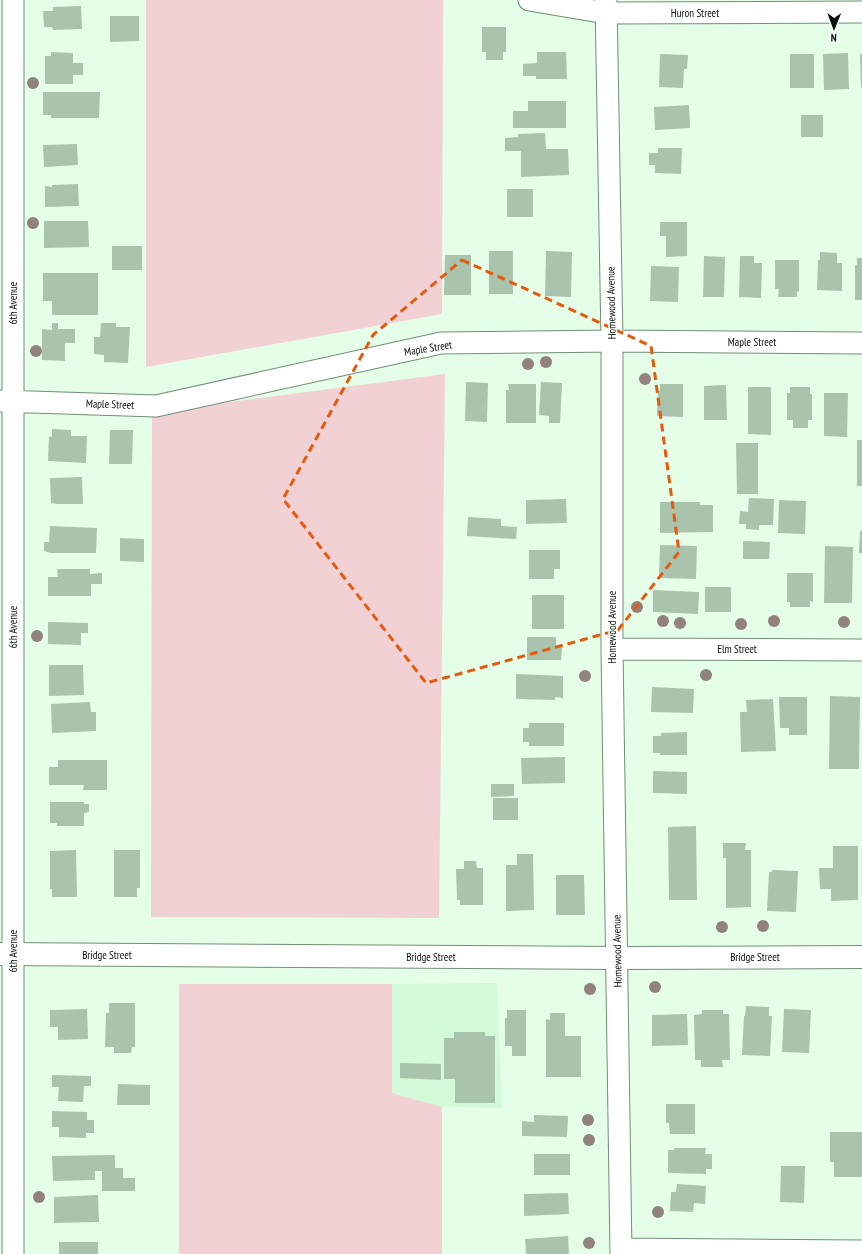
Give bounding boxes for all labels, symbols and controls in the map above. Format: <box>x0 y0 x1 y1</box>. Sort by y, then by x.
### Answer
street label: Huron Street <box>671 6 719 20</box>
north arrow <box>814 8 854 48</box>
text: N <box>831 31 837 45</box>
street label: Homewood Avenue <box>603 266 619 340</box>
street label: 6th Avenue <box>6 281 20 324</box>
street label: Maple Street <box>728 335 776 349</box>
street label: Maple Street <box>403 337 453 359</box>
street label: Maple Street <box>86 396 134 412</box>
street label: Homewood Avenue <box>605 590 619 663</box>
street label: 6th Avenue <box>6 605 20 648</box>
street label: Elm Street <box>717 642 757 656</box>
street label: Homewood Avenue <box>609 914 625 988</box>
street label: 6th Avenue <box>6 929 20 972</box>
street label: Bridge Street <box>82 948 132 962</box>
street label: Bridge Street <box>406 950 456 964</box>
street label: Bridge Street <box>730 950 780 964</box>

